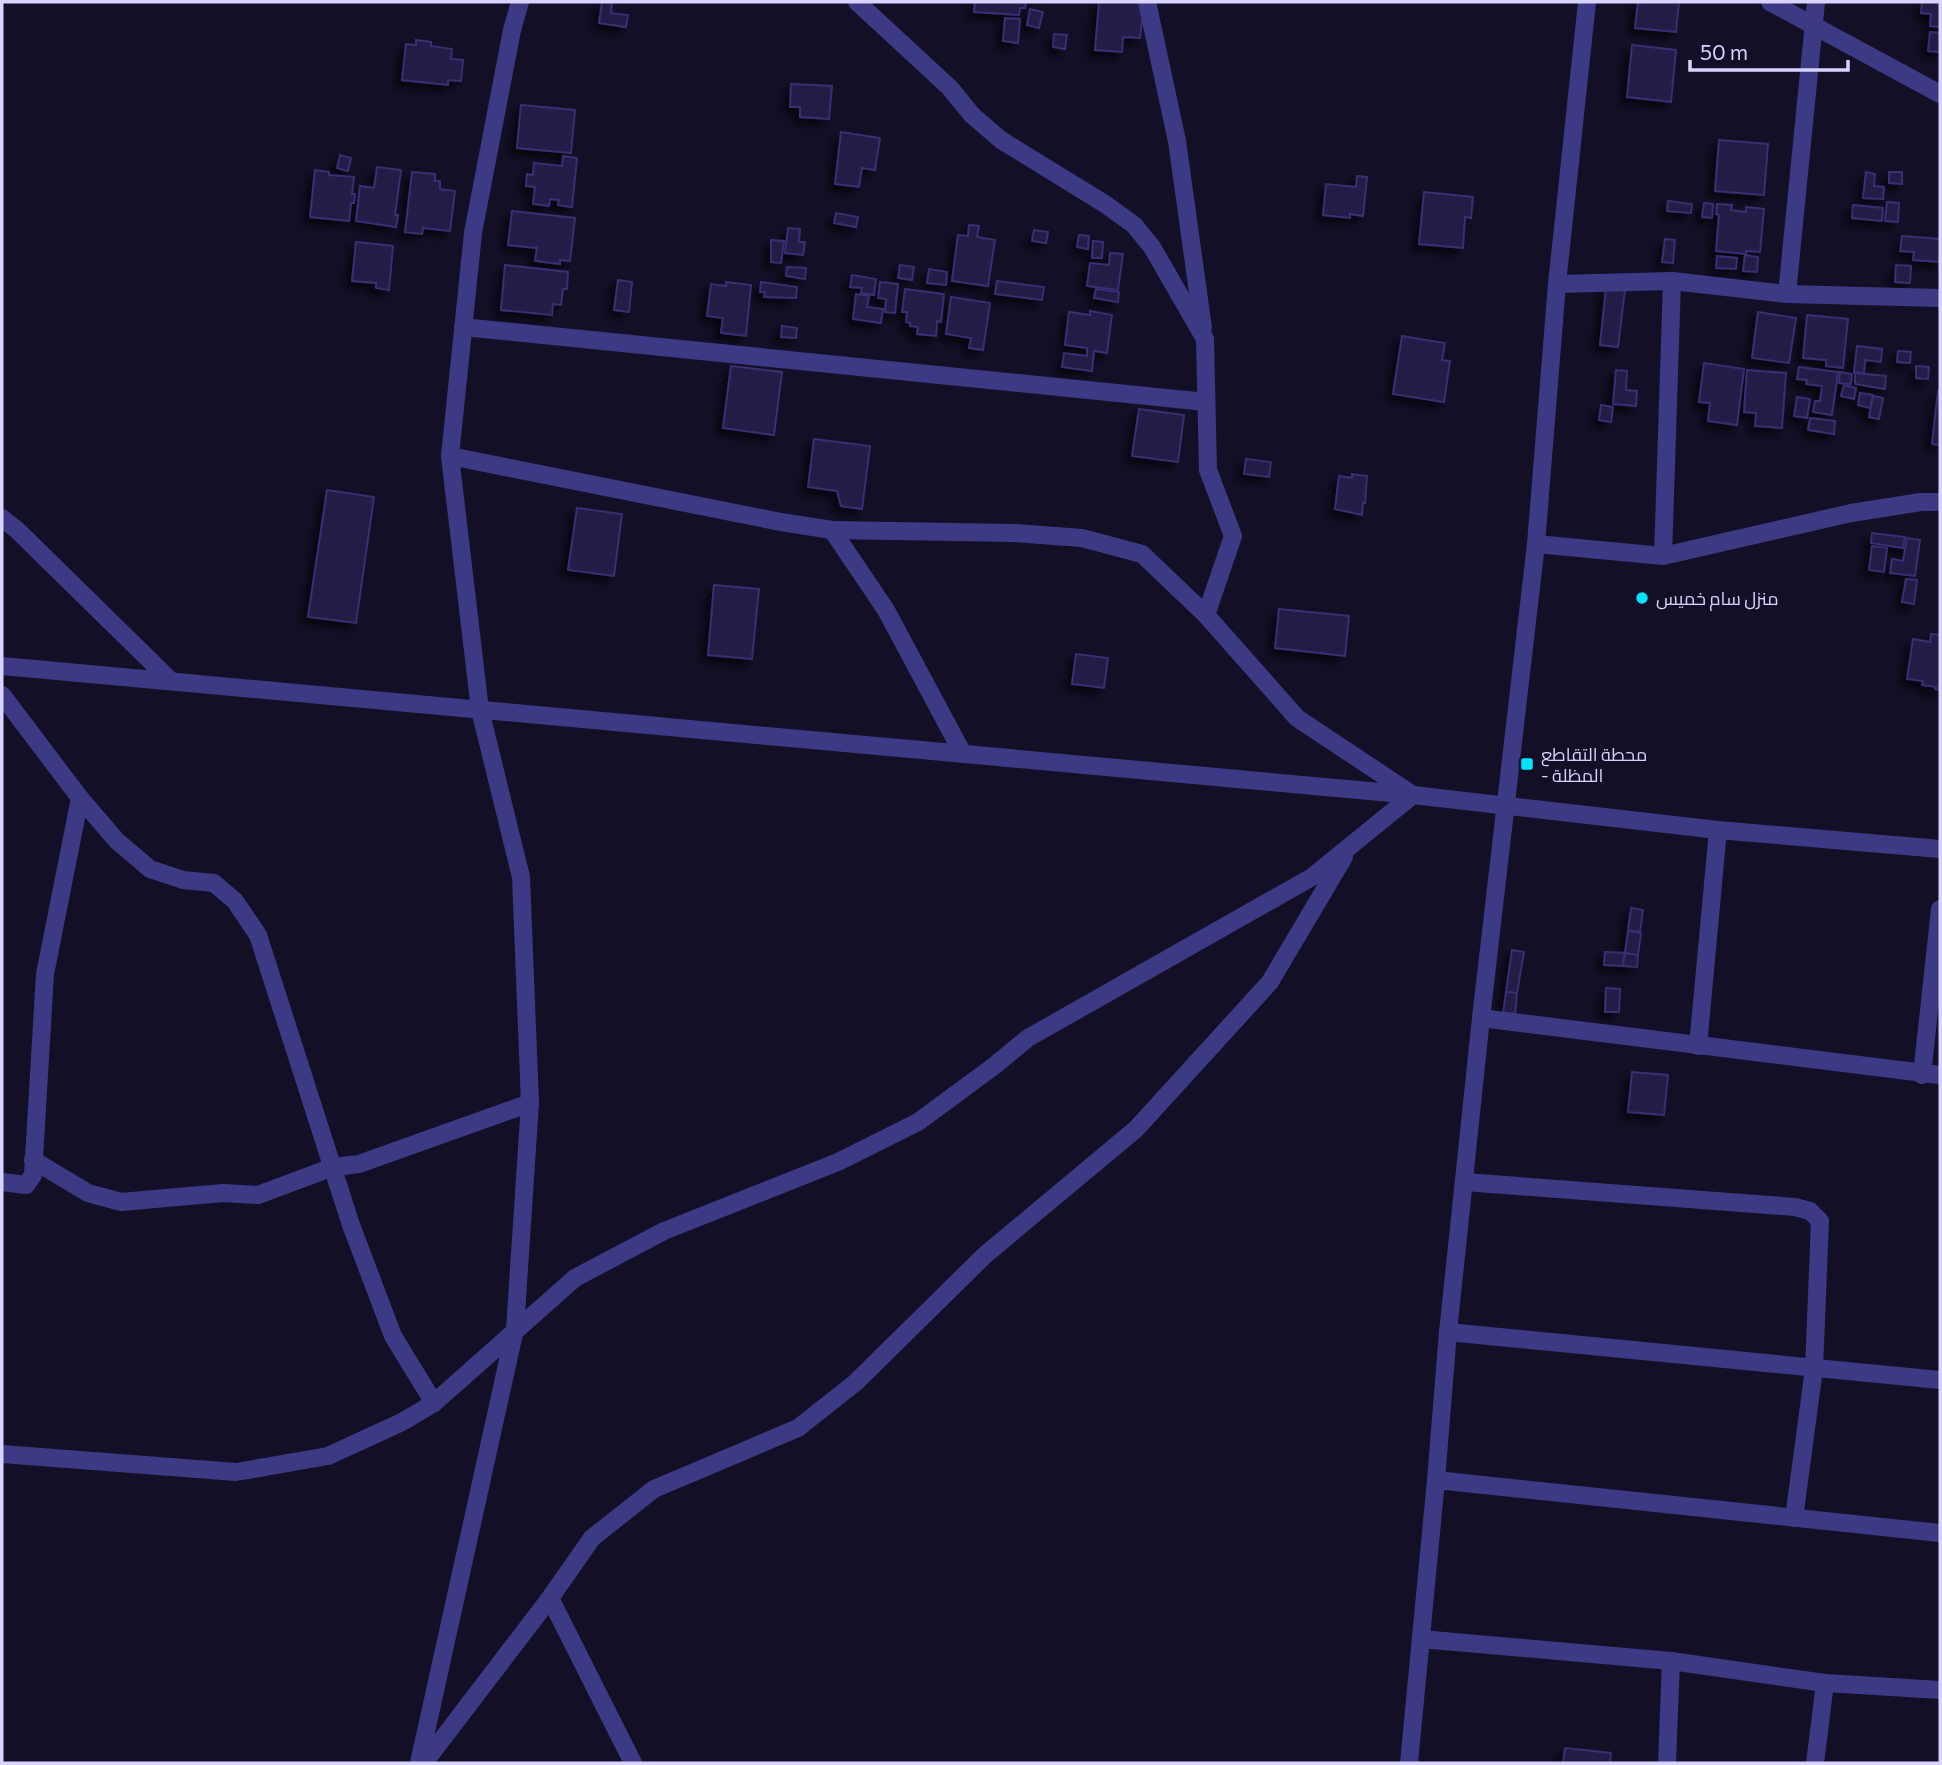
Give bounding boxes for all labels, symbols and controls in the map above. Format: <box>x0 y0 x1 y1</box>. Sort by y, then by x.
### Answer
scale bar <box>1690 28 1848 72</box>
text: 50 m <box>1700 39 1748 64</box>
place label: منزل سام خميس <box>1656 587 1778 611</box>
marker: منزل سام خميس <box>1634 590 1650 606</box>
place label: محطة التقاطع - المظلة <box>1541 743 1647 786</box>
marker: محطة التقاطع - المظلة <box>1519 756 1535 772</box>

